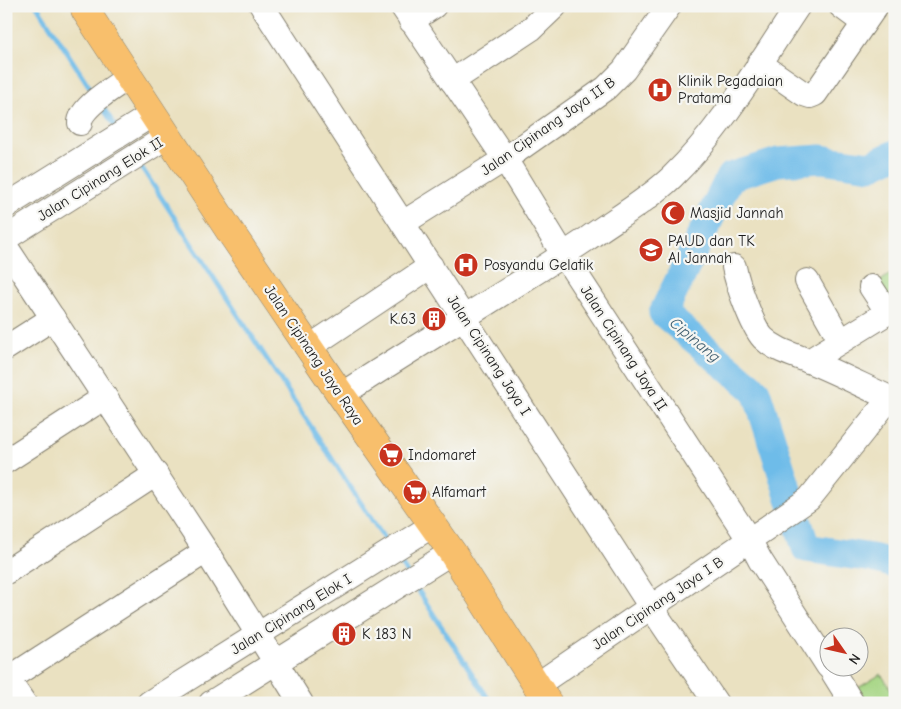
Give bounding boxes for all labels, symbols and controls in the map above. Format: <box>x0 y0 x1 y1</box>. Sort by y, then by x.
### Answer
place label: Klinik Pegadaian Pratama <box>678 72 783 107</box>
street label: Jalan Cipinang Jaya II B <box>477 73 619 179</box>
hospital icon: Klinik Pegadaian Pratama <box>647 77 673 103</box>
street label: Jalan Cipinang Elok II <box>34 133 166 225</box>
mosque icon: Masjid Jannah <box>660 200 686 226</box>
place label: Masjid Jannah <box>690 204 783 222</box>
place label: PAUD dan TK Al Jannah <box>668 232 755 267</box>
school or university icon: PAUD dan TK Al Jannah <box>638 237 664 263</box>
hospital icon: Posyandu Gelatik <box>453 252 479 278</box>
place label: Posyandu Gelatik <box>484 256 594 274</box>
street label: Jalan Cipinang Jaya Raya <box>260 282 368 428</box>
street label: Jalan Cipinang Jaya II <box>577 282 671 414</box>
street label: Jalan Cipinang Jaya I <box>443 291 535 419</box>
building icon: K.63 <box>421 306 447 332</box>
place label: K.63 <box>390 310 416 328</box>
water label: Cipinang <box>666 314 724 366</box>
supermarket icon: Indomaret <box>378 442 404 468</box>
place label: Indomaret <box>408 446 476 464</box>
supermarket icon: Alfamart <box>402 479 428 505</box>
place label: Alfamart <box>432 483 487 501</box>
street label: Jalan Cipinang Jaya I B <box>589 552 727 654</box>
street label: Jalan Cipinang Elok I <box>227 570 355 658</box>
building icon: K 183 N <box>331 621 357 647</box>
place label: K 183 N <box>362 625 412 643</box>
north arrow <box>818 626 868 676</box>
text: N <box>845 650 864 668</box>

